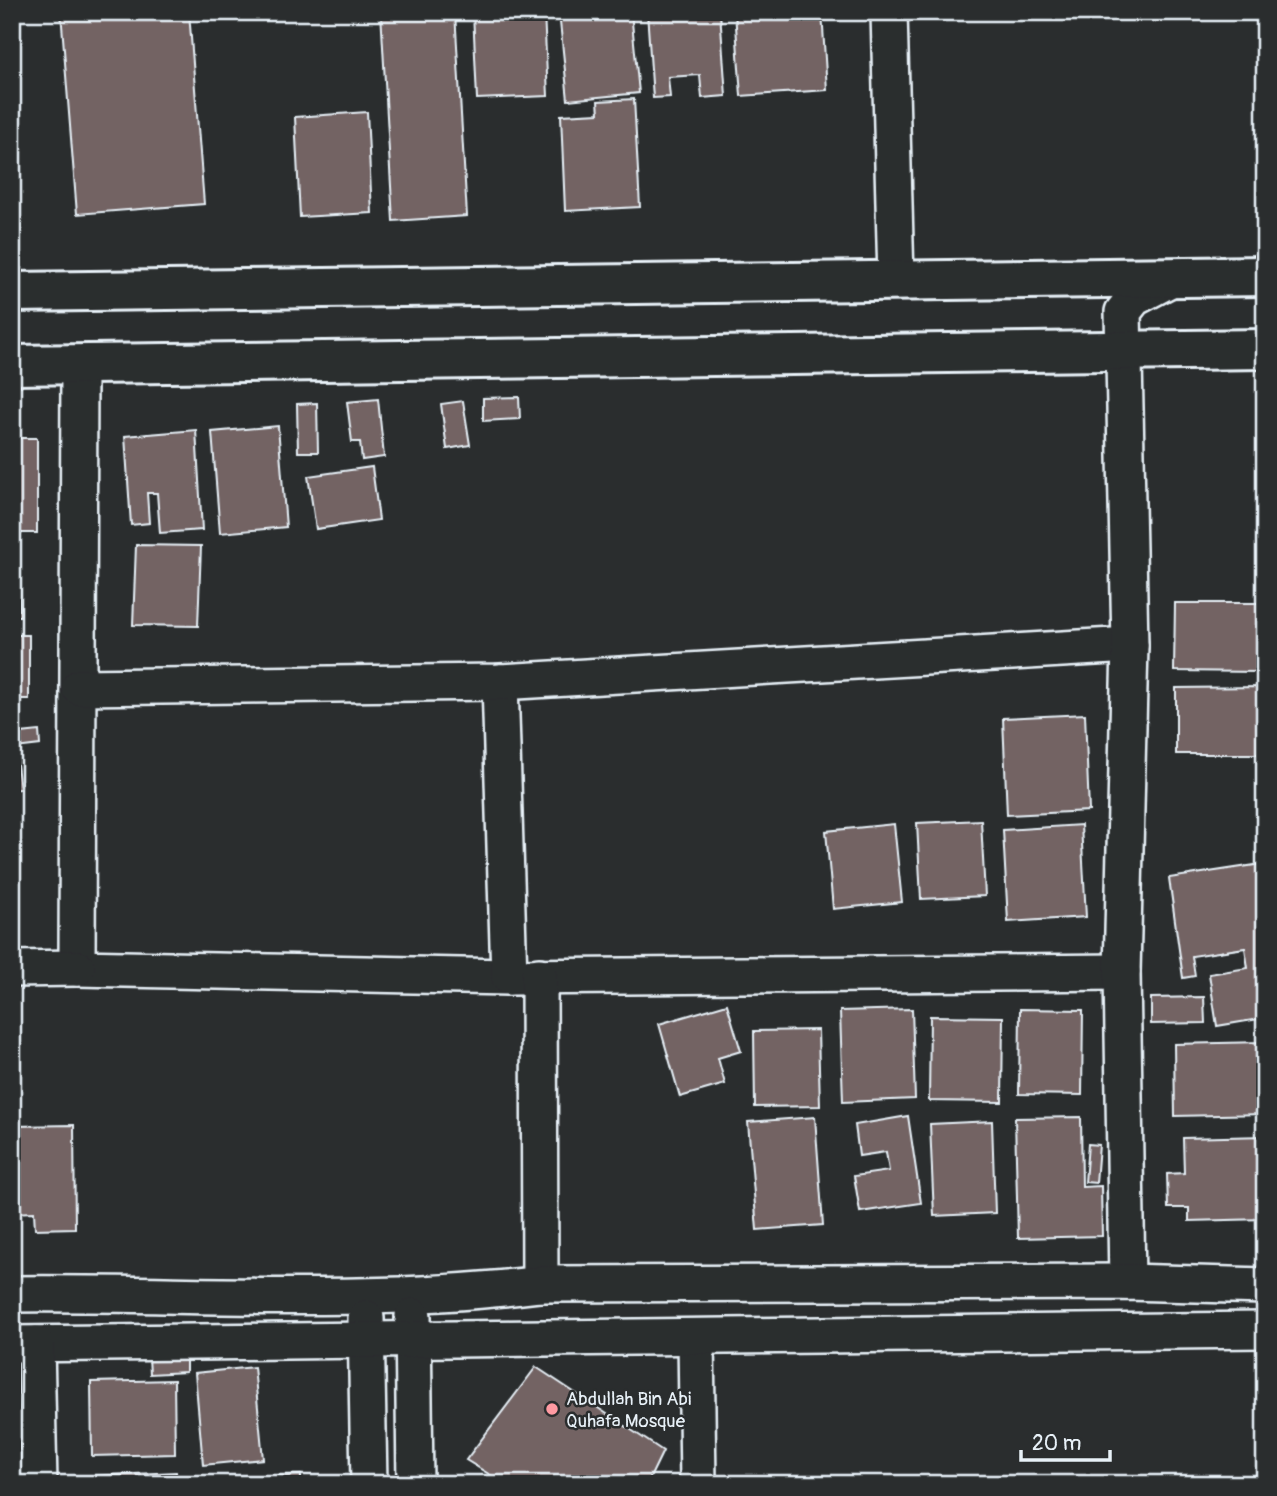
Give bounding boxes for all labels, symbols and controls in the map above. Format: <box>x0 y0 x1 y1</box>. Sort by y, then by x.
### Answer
place label: Abdullah Bin Abi Quhafa Mosque <box>566 1387 691 1433</box>
marker: Abdullah Bin Abi Quhafa Mosque <box>544 1401 560 1417</box>
scale bar <box>1021 1419 1111 1463</box>
text: 20 m <box>1032 1430 1081 1457</box>

